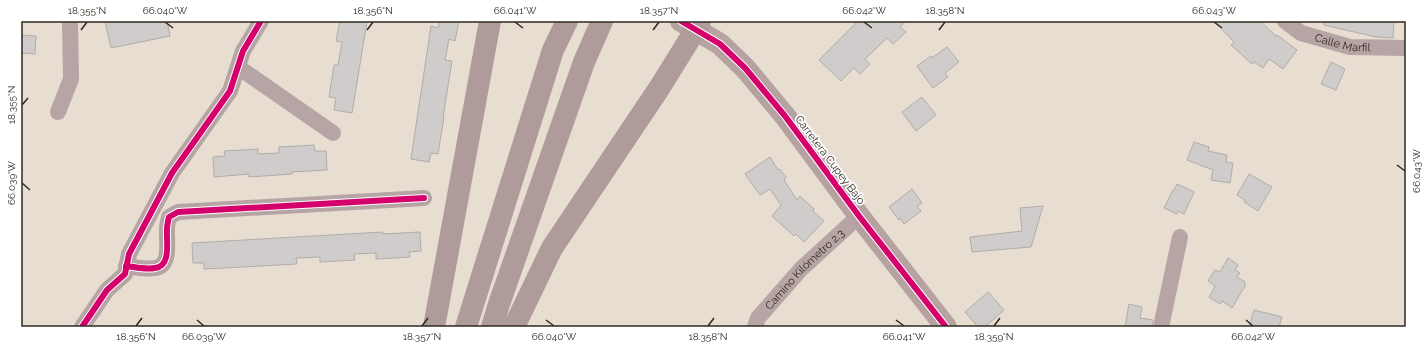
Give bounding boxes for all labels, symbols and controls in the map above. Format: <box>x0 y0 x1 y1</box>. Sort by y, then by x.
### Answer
text: 18.355°N <box>68 5 106 16</box>
text: 66.040°W <box>143 5 188 16</box>
text: 18.356°N <box>353 5 393 16</box>
text: 66.041°W <box>494 5 537 16</box>
text: 18.357°N <box>640 5 678 16</box>
text: 66.042°W <box>842 5 886 16</box>
text: 18.358°N <box>925 5 965 16</box>
text: 66.043°W <box>1192 5 1236 16</box>
street label: Calle Marfil <box>1313 31 1371 54</box>
text: 18.355°N <box>6 86 17 124</box>
street label: Carretera Cupey Bajo <box>792 113 868 207</box>
text: 66.043°W <box>1411 149 1422 193</box>
text: 66.039°W <box>6 160 17 205</box>
street label: Camino Kilómetro 2.3 <box>762 226 847 312</box>
text: 18.356°N <box>116 331 156 342</box>
text: 66.039°W <box>182 331 227 342</box>
text: 18.357°N <box>403 331 441 342</box>
text: 66.040°W <box>532 331 577 342</box>
text: 18.358°N <box>688 331 728 342</box>
text: 66.041°W <box>883 331 926 342</box>
text: 18.359°N <box>975 331 1013 342</box>
text: 66.042°W <box>1231 331 1275 342</box>

